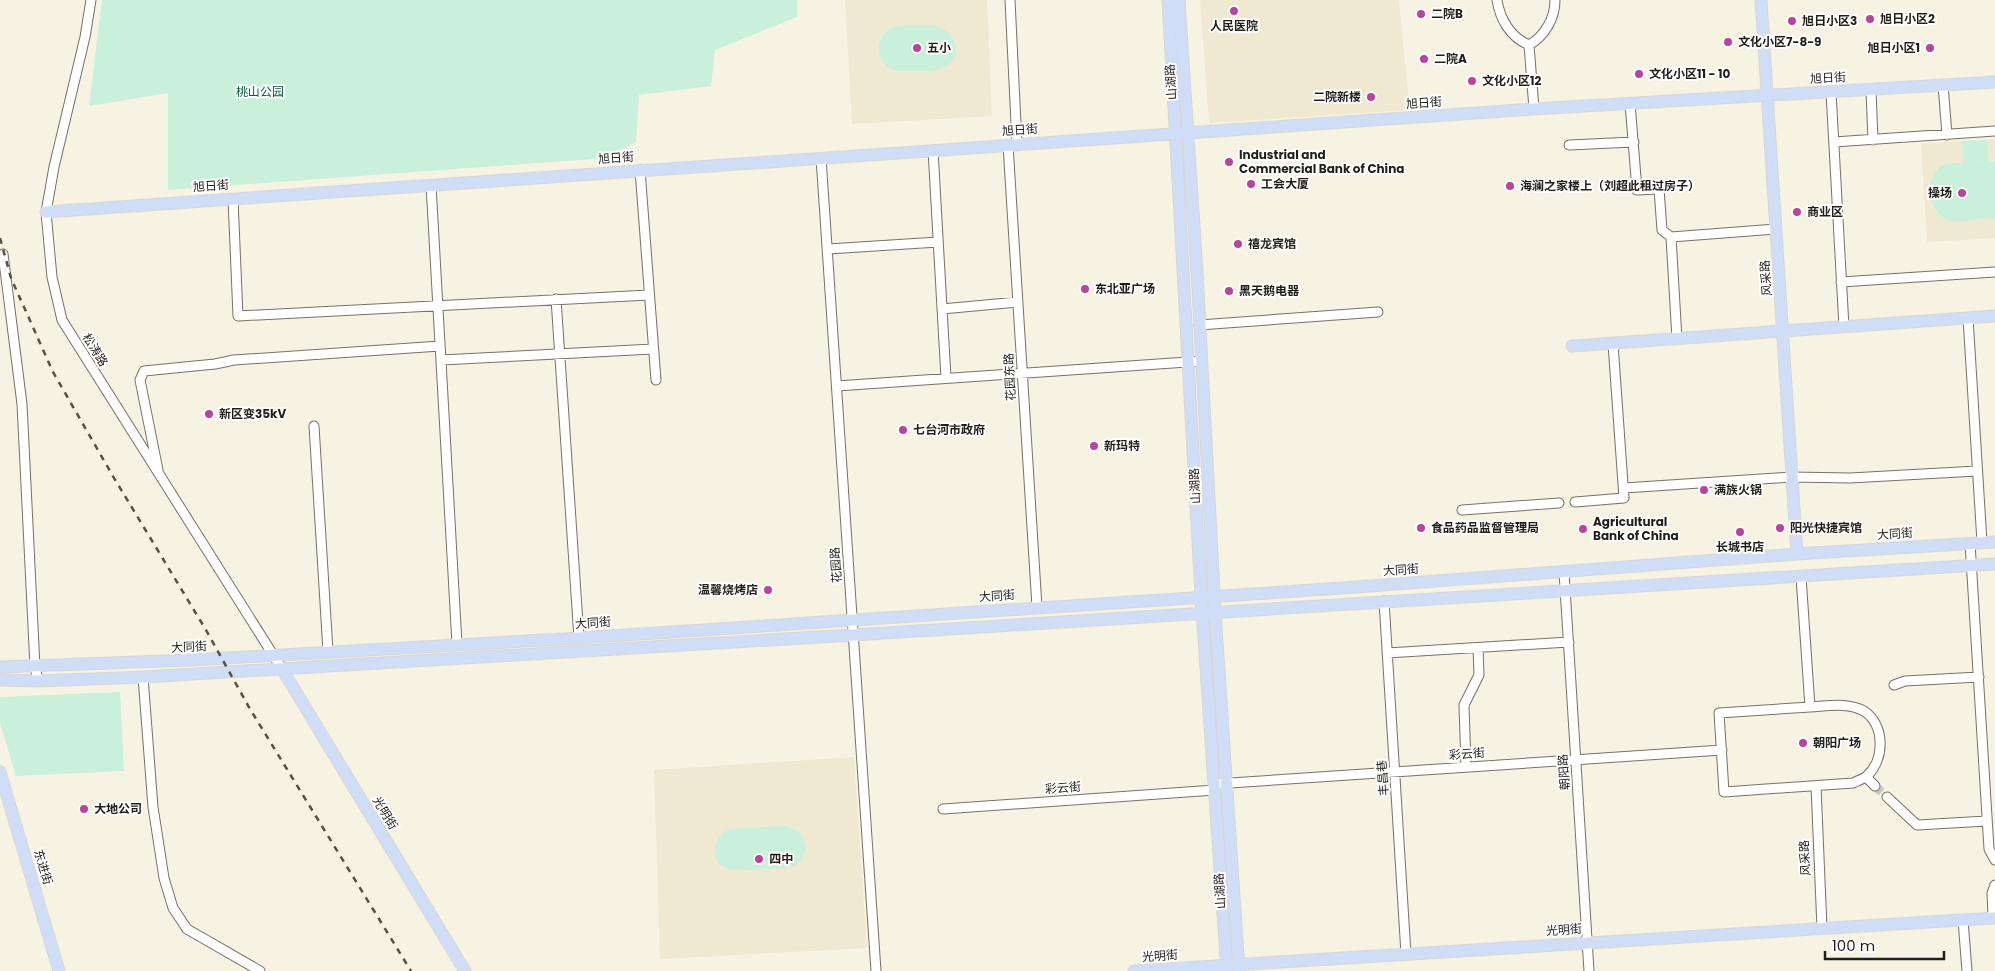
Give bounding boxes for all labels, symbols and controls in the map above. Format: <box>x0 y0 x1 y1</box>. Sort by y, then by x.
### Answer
marker: 人民医院 <box>1228 5 1240 17</box>
place label: 二院B <box>1431 5 1463 22</box>
marker: 二院B <box>1415 8 1427 20</box>
place label: 旭日小区2 <box>1880 10 1935 27</box>
place label: 旭日小区3 <box>1802 12 1857 29</box>
marker: 旭日小区2 <box>1864 13 1876 25</box>
marker: 旭日小区3 <box>1786 15 1798 27</box>
place label: 人民医院 <box>1210 17 1258 34</box>
place label: 文化小区7-8-9 <box>1738 33 1822 50</box>
marker: 文化小区7-8-9 <box>1722 36 1734 48</box>
place label: 五小 <box>927 39 951 56</box>
place label: 旭日小区1 <box>1867 39 1920 56</box>
marker: 五小 <box>911 42 923 54</box>
marker: 旭日小区1 <box>1924 42 1936 54</box>
place label: 二院A <box>1434 50 1467 67</box>
marker: 二院A <box>1418 53 1430 65</box>
street label: 山湖路 <box>1161 63 1180 101</box>
place label: 文化小区11 - 10 <box>1649 65 1731 82</box>
marker: 文化小区11 - 10 <box>1633 68 1645 80</box>
street label: 旭日街 <box>1810 68 1846 87</box>
place label: 文化小区12 <box>1482 72 1542 89</box>
marker: 文化小区12 <box>1466 75 1478 87</box>
park label: 桃山公园 <box>236 83 284 100</box>
place label: 二院新楼 <box>1313 88 1361 105</box>
marker: 二院新楼 <box>1365 91 1377 103</box>
street label: 旭日街 <box>1405 93 1443 112</box>
street label: 旭日街 <box>1001 120 1039 139</box>
place label: Industrial and Commercial Bank of China <box>1239 146 1404 177</box>
street label: 旭日街 <box>597 148 635 167</box>
marker: Industrial and Commercial Bank of China <box>1223 156 1235 168</box>
place label: 工会大厦 <box>1261 175 1309 192</box>
street label: 旭日街 <box>192 176 230 195</box>
place label: 海澜之家楼上（刘超此租过房子） <box>1520 177 1700 194</box>
marker: 工会大厦 <box>1245 178 1257 190</box>
marker: 海澜之家楼上（刘超此租过房子） <box>1504 180 1516 192</box>
place label: 操场 <box>1928 184 1952 201</box>
marker: 操场 <box>1956 187 1968 199</box>
place label: 商业区 <box>1807 203 1843 220</box>
marker: 商业区 <box>1791 206 1803 218</box>
place label: 禧龙宾馆 <box>1248 235 1296 252</box>
marker: 禧龙宾馆 <box>1232 238 1244 250</box>
street label: 风采路 <box>1756 259 1775 297</box>
place label: 东北亚广场 <box>1095 280 1155 297</box>
place label: 黑天鹅电器 <box>1239 282 1300 299</box>
marker: 东北亚广场 <box>1079 283 1091 295</box>
marker: 黑天鹅电器 <box>1223 285 1235 297</box>
street label: 松涛路 <box>79 330 112 370</box>
street label: 花园东路 <box>1000 353 1019 401</box>
place label: 新区变35kV <box>219 405 286 422</box>
marker: 新区变35kV <box>203 408 215 420</box>
place label: 七台河市政府 <box>913 421 985 438</box>
marker: 七台河市政府 <box>897 424 909 436</box>
place label: 新玛特 <box>1104 437 1140 454</box>
marker: 新玛特 <box>1088 440 1100 452</box>
street label: 山湖路 <box>1185 468 1204 504</box>
place label: 满族火锅 <box>1714 481 1762 498</box>
marker: 满族火锅 <box>1698 484 1710 496</box>
place label: Agricultural Bank of China <box>1593 513 1679 544</box>
place label: 食品药品监督管理局 <box>1431 519 1539 536</box>
place label: 阳光快捷宾馆 <box>1790 519 1862 536</box>
marker: 食品药品监督管理局 <box>1415 522 1427 534</box>
marker: 阳光快捷宾馆 <box>1774 522 1786 534</box>
marker: Agricultural Bank of China <box>1577 523 1589 535</box>
street label: 大同街 <box>1876 524 1914 543</box>
marker: 长城书店 <box>1734 526 1746 538</box>
place label: 长城书店 <box>1716 538 1764 555</box>
street label: 花园路 <box>826 546 845 584</box>
street label: 大同街 <box>1382 560 1420 579</box>
place label: 温馨烧烤店 <box>698 581 758 598</box>
marker: 温馨烧烤店 <box>762 584 774 596</box>
street label: 大同街 <box>978 586 1016 605</box>
street label: 大同街 <box>574 613 612 632</box>
street label: 大同街 <box>171 637 207 656</box>
place label: 朝阳广场 <box>1813 734 1861 751</box>
marker: 朝阳广场 <box>1797 737 1809 749</box>
street label: 彩云街 <box>1448 744 1486 763</box>
street label: 朝阳路 <box>1554 753 1573 791</box>
street label: 丰昌巷 <box>1373 759 1392 797</box>
street label: 彩云街 <box>1044 778 1082 797</box>
street label: 光明街 <box>369 793 402 833</box>
place label: 大地公司 <box>94 800 142 817</box>
marker: 大地公司 <box>78 803 90 815</box>
street label: 风采路 <box>1795 840 1814 876</box>
street label: 东进街 <box>30 847 57 887</box>
place label: 四中 <box>769 850 793 867</box>
marker: 四中 <box>753 853 765 865</box>
street label: 山湖路 <box>1210 872 1229 910</box>
street label: 光明街 <box>1545 920 1583 939</box>
scale bar <box>1825 928 1944 960</box>
text: 100 m <box>1832 935 1875 956</box>
street label: 光明街 <box>1141 946 1179 965</box>

